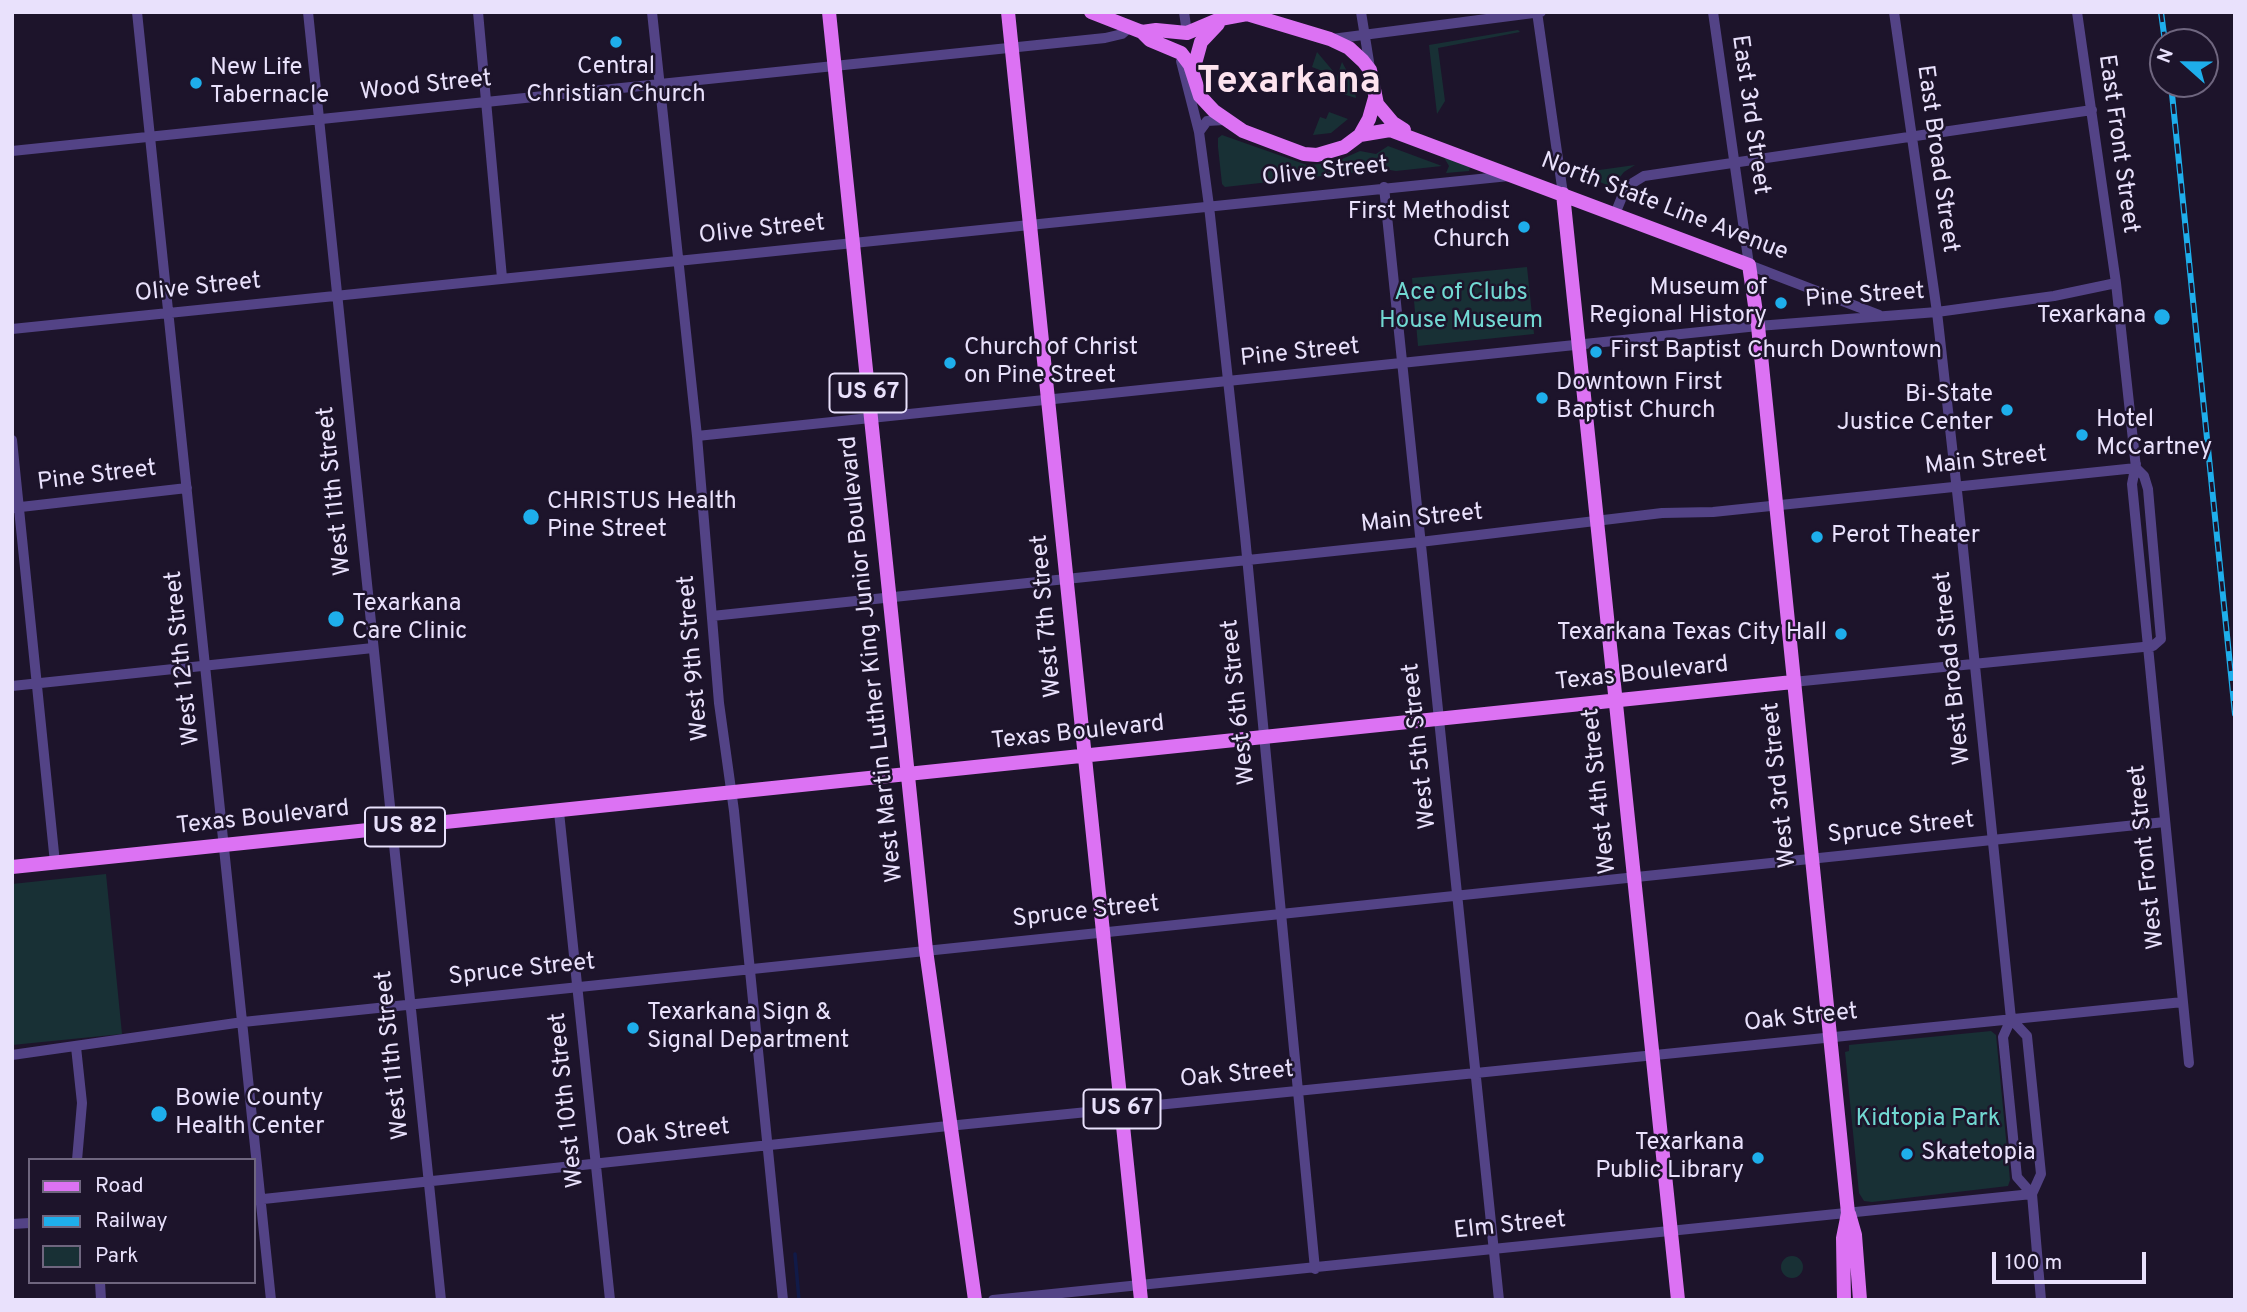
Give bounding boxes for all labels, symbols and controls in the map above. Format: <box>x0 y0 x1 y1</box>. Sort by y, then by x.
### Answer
north arrow <box>2149 28 2219 98</box>
street label: East 3rd Street <box>1724 33 1774 197</box>
marker: Central Christian Church <box>608 34 624 50</box>
text: N <box>2153 46 2180 67</box>
street label: East Front Street <box>2090 53 2144 235</box>
place label: Central Christian Church <box>526 54 706 110</box>
place label: New Life Tabernacle <box>210 55 329 111</box>
district label: Texarkana <box>1197 61 1381 107</box>
street label: East Broad Street <box>1909 63 1963 255</box>
street label: Wood Street <box>359 66 493 108</box>
marker: New Life Tabernacle <box>188 75 204 91</box>
street label: North State Line Avenue <box>1536 148 1792 268</box>
street label: Olive Street <box>1260 152 1390 194</box>
place label: First Methodist Church <box>1348 199 1510 255</box>
street label: Olive Street <box>697 210 827 252</box>
marker: First Methodist Church <box>1516 219 1532 235</box>
street label: Olive Street <box>133 268 263 310</box>
place label: Museum of Regional History <box>1589 275 1767 331</box>
street label: Pine Street <box>1804 278 1926 316</box>
park label: Ace of Clubs House Museum <box>1379 280 1543 336</box>
marker: Museum of Regional History <box>1773 295 1789 311</box>
place label: Texarkana <box>2037 303 2146 331</box>
marker: Texarkana <box>2152 307 2172 327</box>
street label: Pine Street <box>1239 333 1361 375</box>
place label: Church of Christ on Pine Street <box>964 335 1138 391</box>
place label: First Baptist Church Downtown <box>1610 338 1942 366</box>
marker: First Baptist Church Downtown <box>1588 344 1604 360</box>
marker: Church of Christ on Pine Street <box>942 355 958 371</box>
place label: Downtown First Baptist Church <box>1556 370 1723 426</box>
road number: US 67 <box>830 374 906 412</box>
place label: Bi-State Justice Center <box>1837 382 1993 438</box>
marker: Downtown First Baptist Church <box>1534 390 1550 406</box>
marker: Bi-State Justice Center <box>1999 402 2015 418</box>
street label: West 11th Street <box>313 405 359 577</box>
place label: Hotel McCartney <box>2096 407 2212 463</box>
marker: Hotel McCartney <box>2074 427 2090 443</box>
street label: West Martin Luther King Junior Boulevard <box>835 434 911 884</box>
street label: Main Street <box>1924 441 2048 483</box>
street label: Pine Street <box>36 455 158 499</box>
place label: CHRISTUS Health Pine Street <box>547 489 737 545</box>
street label: Main Street <box>1360 499 1484 541</box>
marker: CHRISTUS Health Pine Street <box>521 507 541 527</box>
place label: Perot Theater <box>1831 523 1980 551</box>
marker: Perot Theater <box>1809 529 1825 545</box>
street label: West 7th Street <box>1027 533 1069 699</box>
street label: West 12th Street <box>161 569 207 747</box>
street label: West Broad Street <box>1930 570 1978 766</box>
street label: West 9th Street <box>673 574 717 742</box>
place label: Texarkana Care Clinic <box>352 591 467 647</box>
marker: Texarkana Care Clinic <box>326 609 346 629</box>
street label: West 6th Street <box>1217 618 1263 786</box>
place label: Texarkana Texas City Hall <box>1557 620 1827 648</box>
marker: Texarkana Texas City Hall <box>1833 626 1849 642</box>
street label: Texas Boulevard <box>1554 652 1730 698</box>
street label: West 5th Street <box>1398 662 1444 830</box>
street label: West 3rd Street <box>1758 701 1804 869</box>
street label: West 4th Street <box>1578 707 1624 875</box>
street label: Texas Boulevard <box>990 711 1166 757</box>
street label: West Front Street <box>2124 763 2172 951</box>
street label: Texas Boulevard <box>175 796 351 842</box>
road number: US 82 <box>365 807 445 846</box>
street label: Spruce Street <box>1826 807 1976 851</box>
street label: Spruce Street <box>1011 891 1161 935</box>
street label: Spruce Street <box>447 949 597 993</box>
street label: West 11th Street <box>371 969 417 1141</box>
street label: Oak Street <box>1743 999 1859 1039</box>
place label: Texarkana Sign & Signal Department <box>647 1000 849 1056</box>
street label: West 10th Street <box>544 1011 592 1189</box>
marker: Texarkana Sign & Signal Department <box>625 1020 641 1036</box>
street label: Oak Street <box>1179 1057 1295 1095</box>
place label: Bowie County Health Center <box>175 1086 325 1142</box>
road number: US 67 <box>1084 1090 1160 1128</box>
marker: Bowie County Health Center <box>149 1104 169 1124</box>
park label: Kidtopia Park <box>1856 1106 2000 1134</box>
street label: Oak Street <box>615 1114 731 1154</box>
place label: Texarkana Public Library <box>1595 1130 1744 1186</box>
place label: Skatetopia <box>1921 1140 2036 1168</box>
marker: Skatetopia <box>1899 1146 1915 1162</box>
marker: Texarkana Public Library <box>1750 1150 1766 1166</box>
legend <box>28 1158 256 1284</box>
text: Road <box>95 1173 144 1200</box>
street label: Elm Street <box>1452 1207 1568 1247</box>
text: Railway <box>95 1208 168 1235</box>
scale bar <box>1995 1238 2149 1282</box>
text: Park <box>95 1243 138 1270</box>
text: 100 m <box>2005 1250 2062 1277</box>

